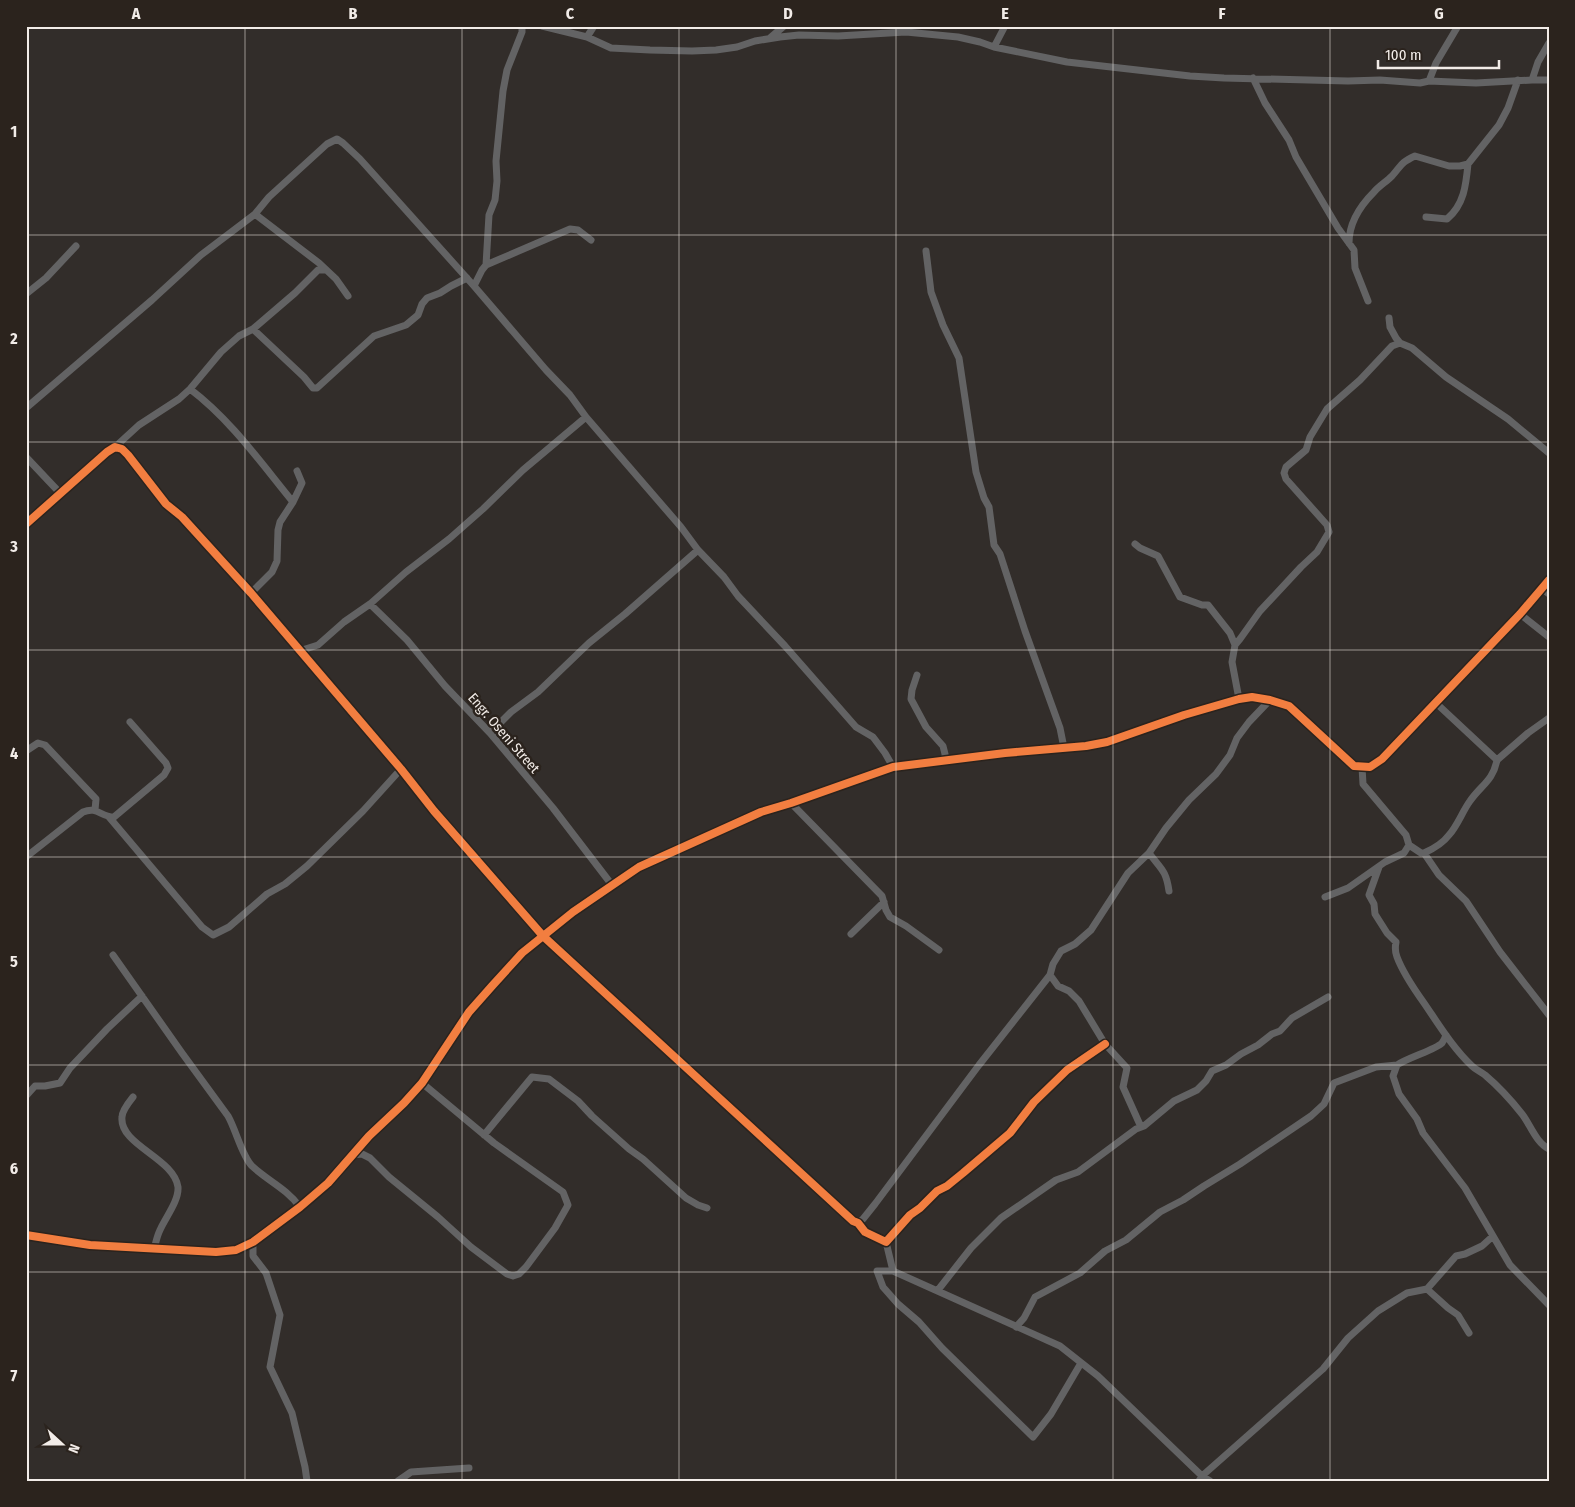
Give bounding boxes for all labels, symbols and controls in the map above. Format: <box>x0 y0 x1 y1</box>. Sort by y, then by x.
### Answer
text: A <box>131 4 141 23</box>
text: B <box>349 4 358 23</box>
text: C <box>566 4 575 23</box>
text: D <box>783 4 793 23</box>
text: E <box>1001 4 1009 23</box>
text: F <box>1218 4 1226 23</box>
text: G <box>1434 4 1444 23</box>
scale bar <box>1378 38 1499 70</box>
text: 100 m <box>1385 46 1422 64</box>
text: 1 <box>11 122 17 141</box>
text: 2 <box>9 329 18 348</box>
text: 3 <box>9 537 18 556</box>
street label: Engr. Oseni Street <box>464 690 543 777</box>
text: 4 <box>10 744 18 763</box>
text: 5 <box>10 952 18 971</box>
text: 6 <box>10 1159 18 1178</box>
text: 7 <box>11 1366 18 1385</box>
north arrow <box>38 1420 88 1470</box>
text: N <box>64 1442 83 1455</box>

